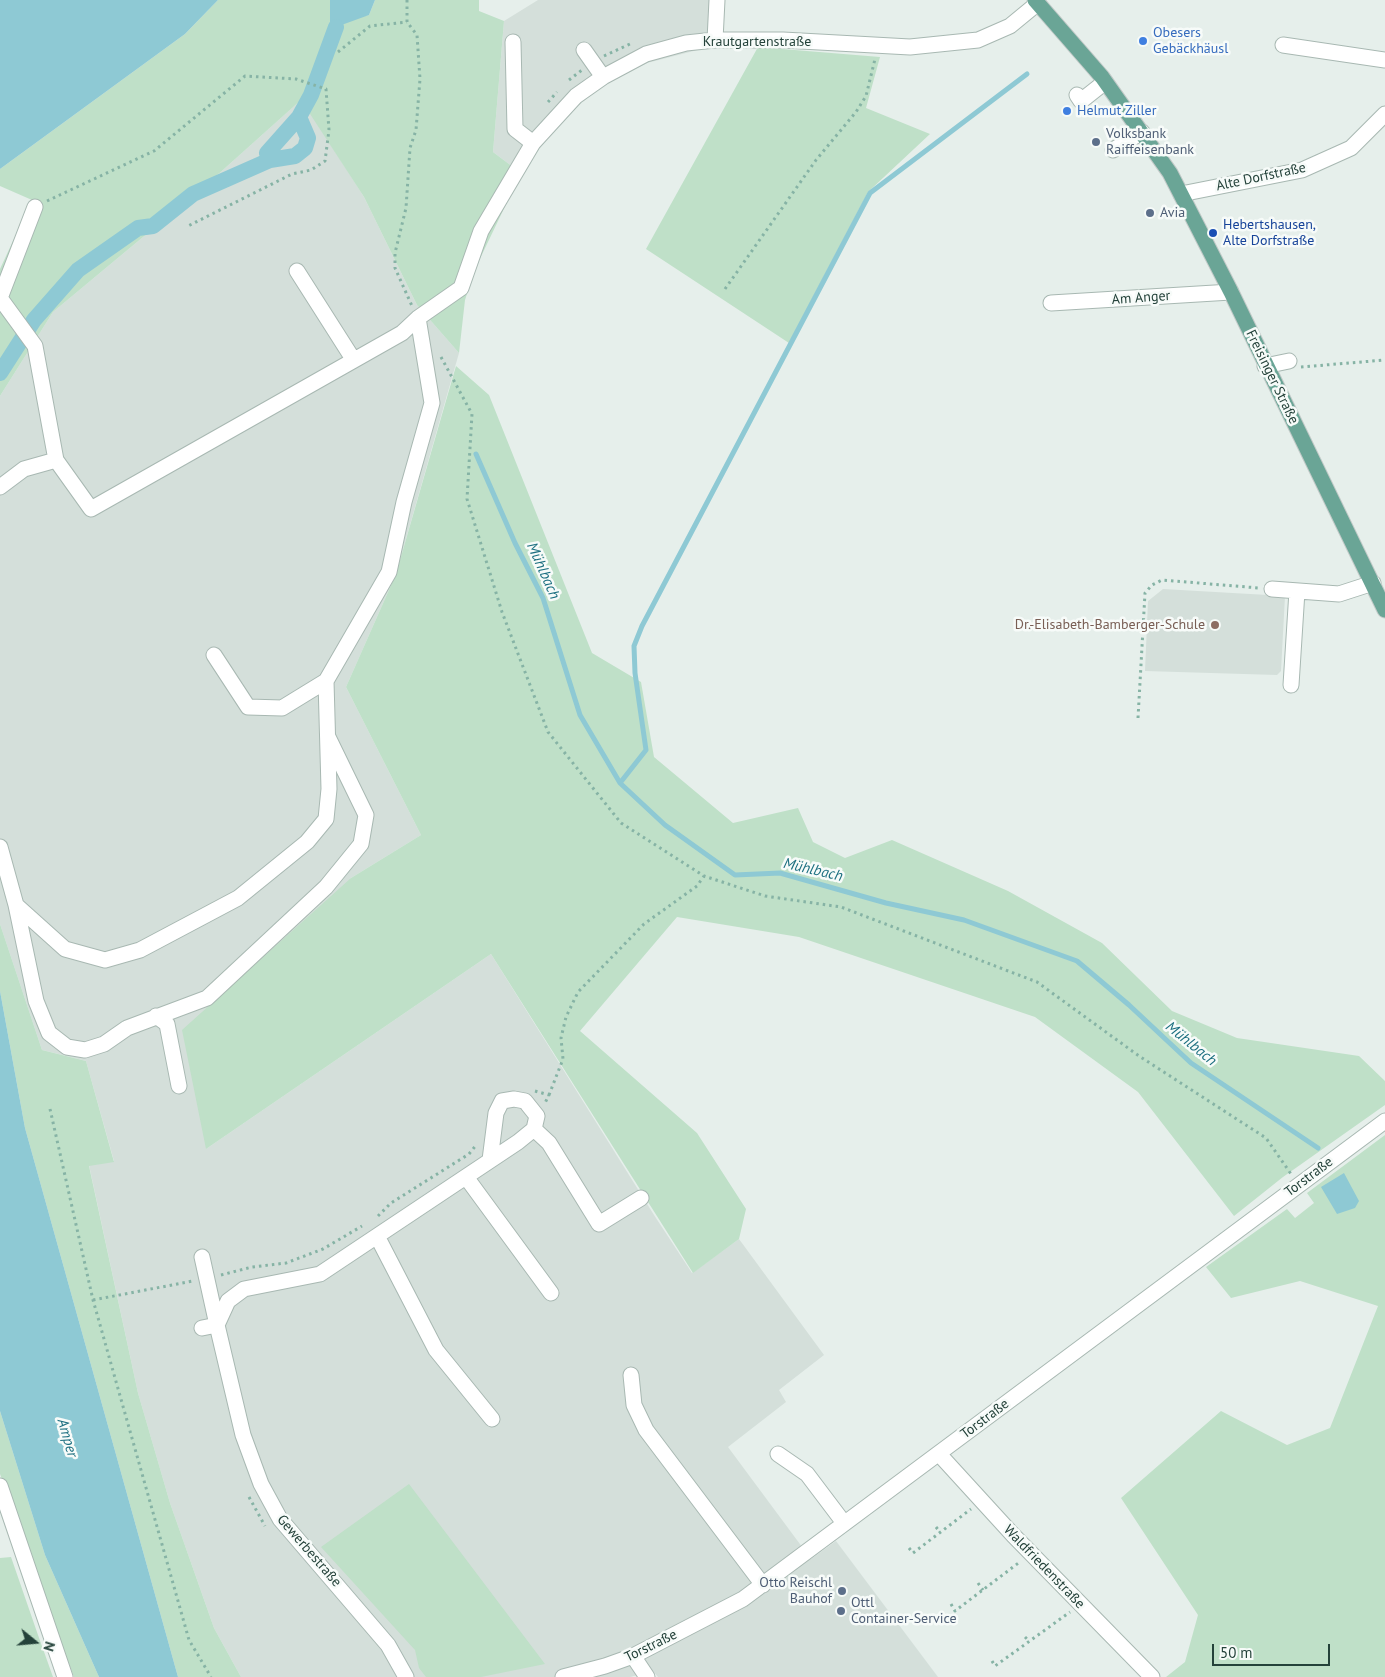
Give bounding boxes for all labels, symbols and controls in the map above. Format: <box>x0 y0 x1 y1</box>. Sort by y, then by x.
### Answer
place label: Obesers Gebäckhäusl <box>1153 25 1228 58</box>
street label: Krautgartenstraße <box>703 34 811 50</box>
marker: Obesers Gebäckhäusl <box>1137 35 1149 47</box>
place label: Helmut Ziller <box>1077 103 1156 119</box>
marker: Helmut Ziller <box>1061 105 1073 117</box>
place label: Volksbank Raiffeisenbank <box>1106 126 1194 158</box>
marker: Volksbank Raiffeisenbank <box>1090 136 1102 148</box>
street label: Alte Dorfstraße <box>1215 159 1307 195</box>
place label: Avia <box>1160 205 1185 221</box>
marker: Avia <box>1144 207 1156 219</box>
place label: Hebertshausen, Alte Dorfstraße <box>1223 217 1316 250</box>
marker: Hebertshausen, Alte Dorfstraße <box>1207 227 1219 239</box>
street label: Am Anger <box>1111 288 1171 308</box>
street label: Freisinger Straße <box>1242 327 1302 427</box>
water label: Mühlbach <box>523 540 563 602</box>
place label: Dr.-Elisabeth-Bamberger-Schule <box>1015 617 1205 633</box>
marker: Dr.-Elisabeth-Bamberger-Schule <box>1209 619 1221 631</box>
water label: Mühlbach <box>782 854 844 886</box>
water label: Mühlbach <box>1162 1018 1220 1070</box>
street label: Torstraße <box>1282 1153 1336 1201</box>
street label: Torstraße <box>958 1395 1012 1443</box>
water label: Amper <box>53 1417 81 1459</box>
street label: Gewerbestraße <box>273 1512 345 1590</box>
street label: Waldfriedenstraße <box>1000 1522 1088 1612</box>
place label: Otto Reischl Bauhof <box>759 1575 832 1608</box>
marker: Otto Reischl Bauhof <box>836 1585 848 1597</box>
place label: Ottl Container-Service <box>851 1595 957 1628</box>
marker: Ottl Container-Service <box>835 1605 847 1617</box>
north arrow <box>10 1617 60 1667</box>
street label: Torstraße <box>622 1626 680 1666</box>
scale bar <box>1215 1634 1332 1666</box>
text: N <box>39 1639 59 1653</box>
text: 50 m <box>1220 1643 1253 1662</box>

